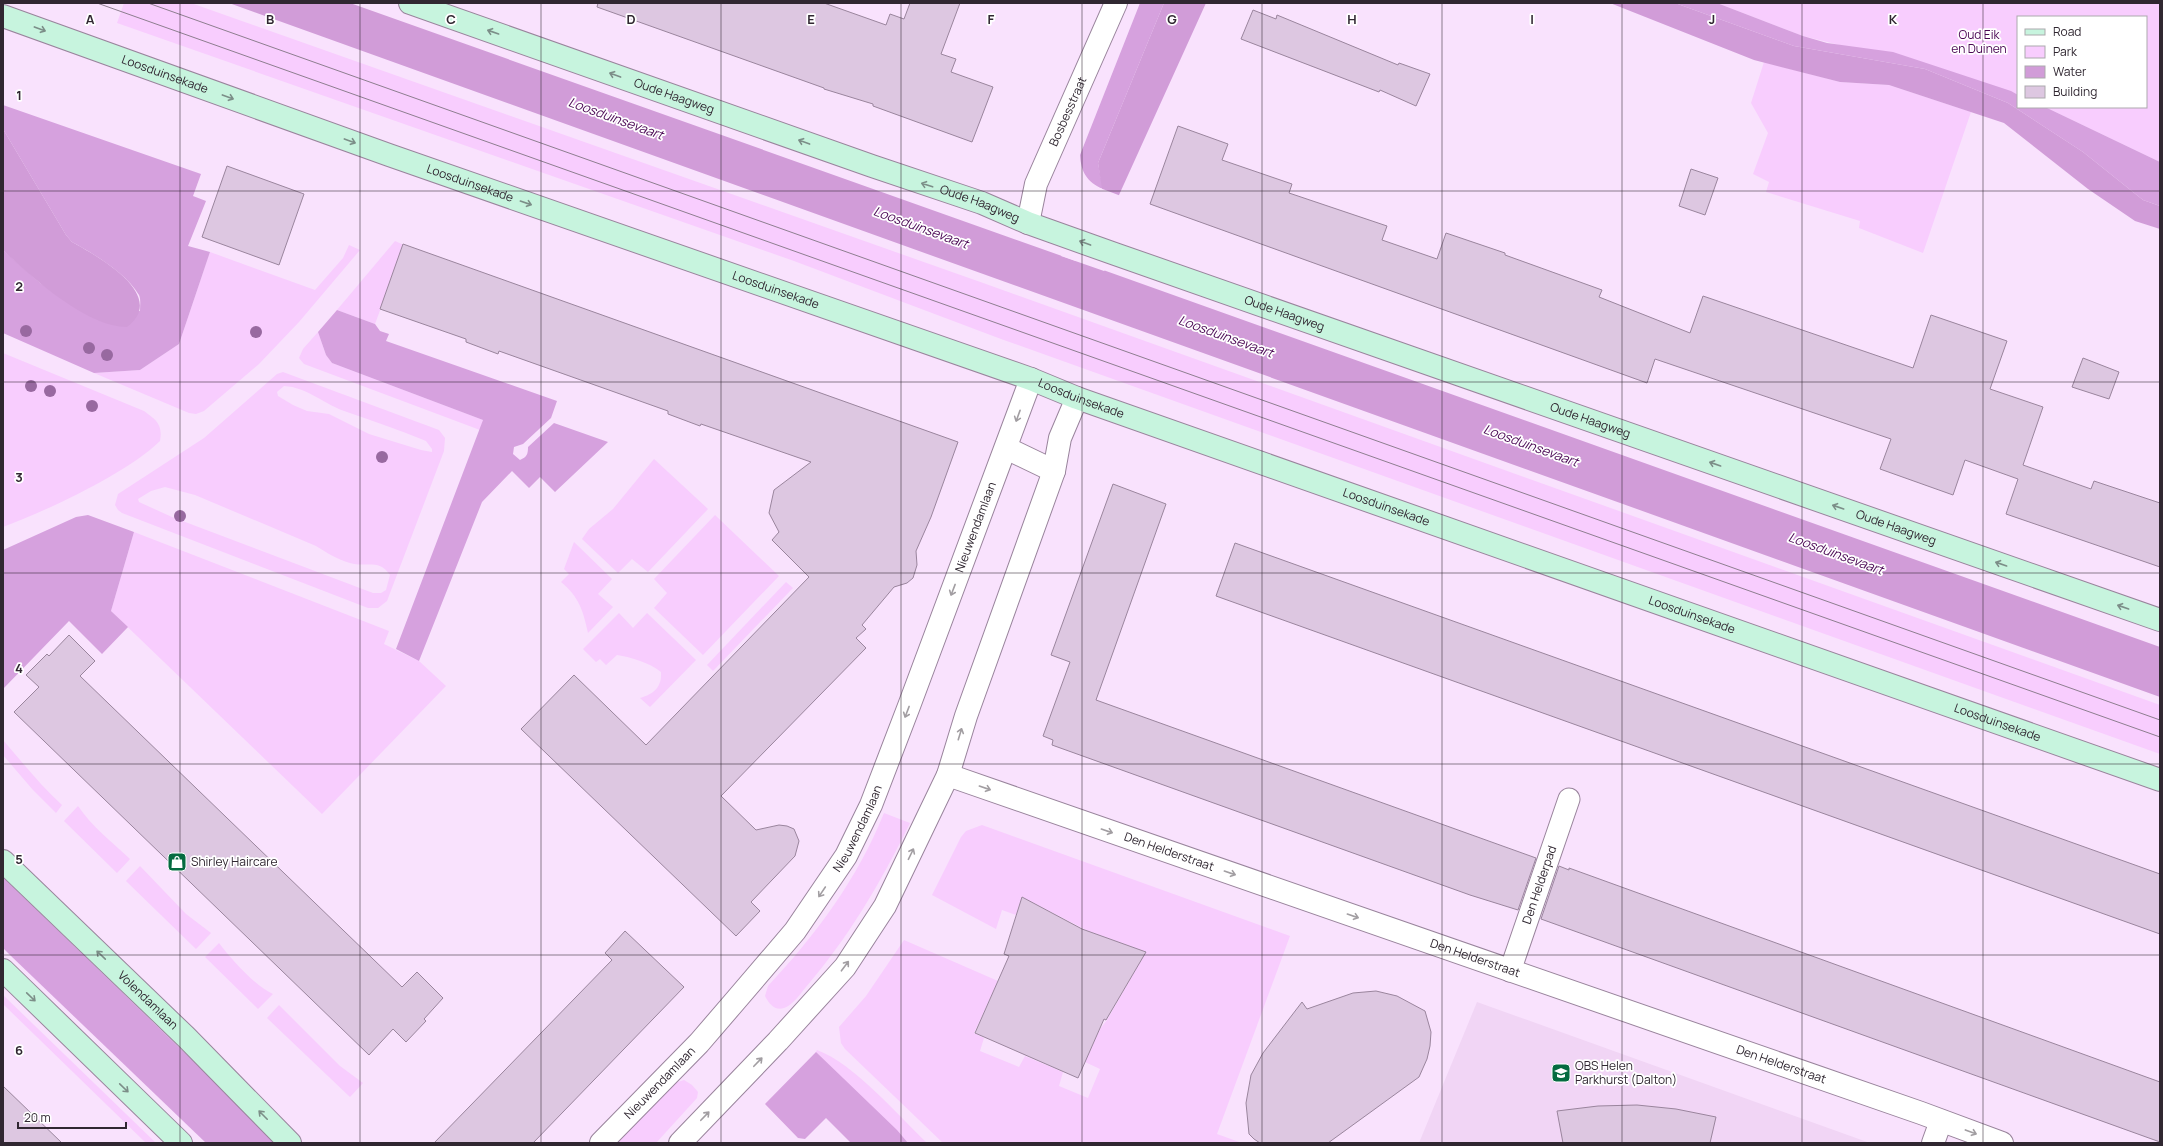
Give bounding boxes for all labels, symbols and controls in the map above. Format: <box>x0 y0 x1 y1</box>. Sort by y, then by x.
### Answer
text: A <box>86 10 95 28</box>
text: B <box>266 10 274 28</box>
text: C <box>446 10 456 28</box>
text: D <box>626 10 636 28</box>
text: E <box>807 10 815 28</box>
text: F <box>988 10 995 28</box>
text: G <box>1167 10 1177 28</box>
text: H <box>1347 10 1357 28</box>
text: I <box>1530 10 1534 28</box>
text: J <box>1709 10 1715 28</box>
text: K <box>1889 10 1898 28</box>
legend <box>2017 16 2147 108</box>
text: Road <box>2053 23 2081 40</box>
one-way arrow <box>33 26 46 33</box>
park label: Oud Eik en Duinen <box>1951 26 2007 57</box>
one-way arrow <box>486 28 499 35</box>
text: Park <box>2053 43 2078 60</box>
street label: Loosduinsekade <box>119 50 211 97</box>
text: Water <box>2053 63 2087 80</box>
one-way arrow <box>610 71 622 79</box>
street label: Oude Haagweg <box>632 74 717 118</box>
street label: Bosbesstraat <box>1045 74 1090 149</box>
text: Building <box>2053 83 2097 100</box>
text: 1 <box>16 86 22 104</box>
water label: Loosduinsevaart <box>566 92 668 144</box>
one-way arrow <box>221 93 233 101</box>
one-way arrow <box>343 138 356 145</box>
one-way arrow <box>798 138 810 146</box>
street label: Loosduinsekade <box>424 160 516 206</box>
one-way arrow <box>921 180 933 188</box>
street label: Oude Haagweg <box>938 180 1022 226</box>
one-way arrow <box>519 199 531 207</box>
water label: Loosduinsevaart <box>871 201 973 253</box>
one-way arrow <box>1079 239 1091 247</box>
street label: Loosduinsekade <box>730 267 822 313</box>
text: 2 <box>15 277 23 295</box>
street label: Oude Haagweg <box>1242 291 1327 335</box>
water label: Loosduinsevaart <box>1176 310 1278 362</box>
street label: Loosduinsekade <box>1036 374 1127 422</box>
street label: Oude Haagweg <box>1548 398 1633 442</box>
one-way arrow <box>1013 410 1021 422</box>
water label: Loosduinsevaart <box>1481 419 1583 471</box>
one-way arrow <box>1710 460 1722 468</box>
text: 3 <box>15 468 23 486</box>
street label: Nieuwendamlaan <box>951 479 1000 575</box>
street label: Loosduinsekade <box>1341 483 1432 530</box>
one-way arrow <box>1833 503 1845 511</box>
street label: Oude Haagweg <box>1854 505 1939 549</box>
water label: Loosduinsevaart <box>1786 527 1888 579</box>
one-way arrow <box>1995 560 2007 568</box>
one-way arrow <box>948 584 956 596</box>
street label: Loosduinsekade <box>1646 591 1738 638</box>
one-way arrow <box>2118 603 2130 611</box>
text: 4 <box>15 659 23 677</box>
street label: Loosduinsekade <box>1952 699 2043 745</box>
one-way arrow <box>902 705 910 717</box>
one-way arrow <box>957 727 964 740</box>
street label: Nieuwendamlaan <box>828 782 886 875</box>
one-way arrow <box>978 784 990 792</box>
one-way arrow <box>1101 827 1113 835</box>
street label: Den Helderstraat <box>1122 828 1217 875</box>
street label: Den Helderpad <box>1518 843 1560 926</box>
one-way arrow <box>908 848 915 860</box>
text: 5 <box>15 850 23 868</box>
shop icon: Shirley Haircare <box>166 851 188 873</box>
place label: Shirley Haircare <box>191 853 277 870</box>
one-way arrow <box>1224 870 1236 878</box>
one-way arrow <box>818 886 826 897</box>
one-way arrow <box>1346 913 1359 920</box>
street label: Den Helderstraat <box>1428 934 1523 981</box>
one-way arrow <box>96 950 106 960</box>
one-way arrow <box>841 960 850 971</box>
street label: Volendamlaan <box>114 967 182 1033</box>
one-way arrow <box>26 992 36 1002</box>
street label: Den Helderstraat <box>1734 1040 1829 1087</box>
text: 6 <box>15 1041 23 1059</box>
street label: Nieuwendamlaan <box>620 1043 699 1123</box>
one-way arrow <box>753 1057 763 1067</box>
place label: OBS Helen Parkhurst (Dalton) <box>1575 1057 1677 1088</box>
school or university icon: OBS Helen Parkhurst (Dalton) <box>1550 1062 1572 1084</box>
one-way arrow <box>119 1083 129 1093</box>
scale bar <box>18 1104 126 1130</box>
text: 20 m <box>24 1109 51 1126</box>
one-way arrow <box>258 1110 268 1120</box>
one-way arrow <box>700 1111 710 1121</box>
one-way arrow <box>1965 1129 1978 1136</box>

